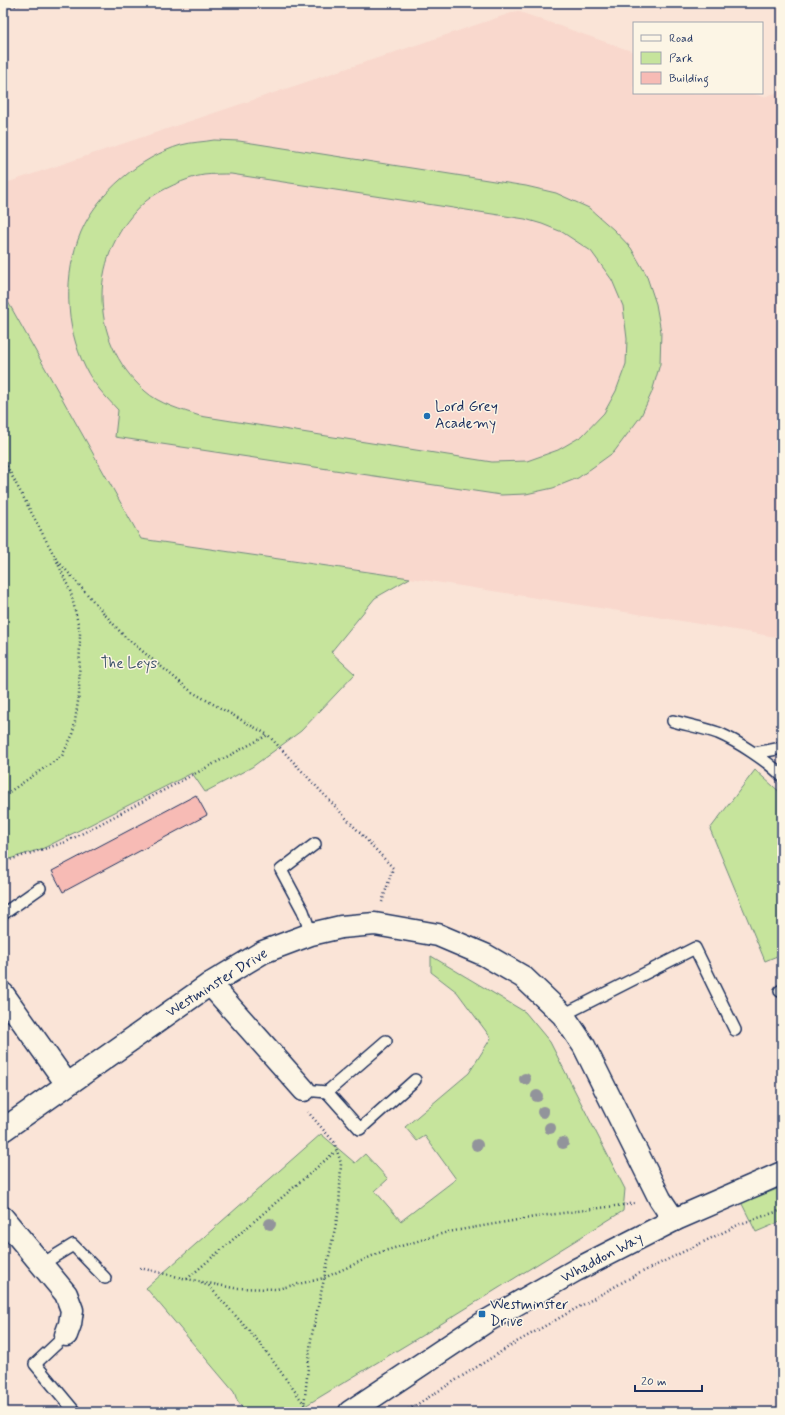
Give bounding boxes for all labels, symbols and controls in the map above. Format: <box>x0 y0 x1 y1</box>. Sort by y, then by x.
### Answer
legend <box>633 22 763 94</box>
text: Road <box>669 31 693 47</box>
text: Park <box>669 51 693 67</box>
text: Building <box>669 71 709 88</box>
place label: Lord Grey Academy <box>435 397 498 434</box>
marker: Lord Grey Academy <box>422 411 432 421</box>
park label: The Leys <box>101 654 157 674</box>
street label: Westminster Drive <box>162 944 272 1022</box>
street label: Whaddon Way <box>557 1228 647 1288</box>
place label: Westminster Drive <box>490 1295 569 1332</box>
marker: Westminster Drive <box>477 1309 487 1319</box>
scale bar <box>635 1367 702 1393</box>
text: 20 m <box>641 1374 667 1390</box>

